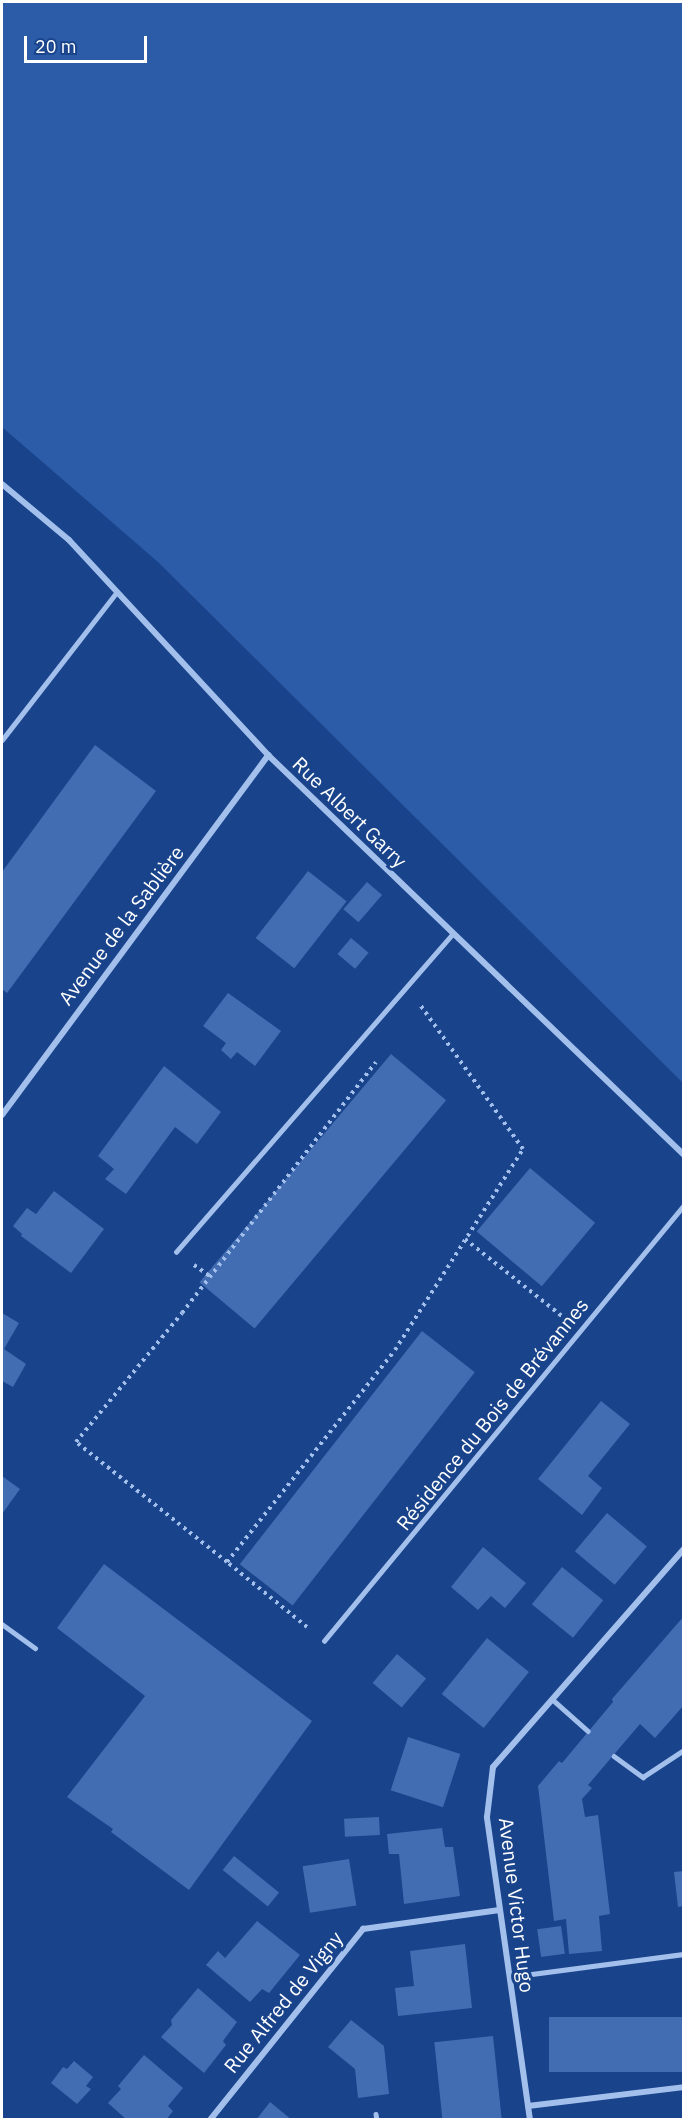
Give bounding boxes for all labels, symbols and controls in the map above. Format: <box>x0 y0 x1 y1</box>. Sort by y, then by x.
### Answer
scale bar <box>27 24 150 62</box>
text: 20 m <box>35 35 77 58</box>
street label: Rue Albert Garry <box>288 752 412 872</box>
street label: Avenue de la Sablière <box>53 841 189 1009</box>
street label: Résidence du Bois de Brévannes <box>391 1293 593 1535</box>
street label: Avenue Victor Hugo <box>494 1816 540 1994</box>
street label: Rue Alfred de Vigny <box>218 1926 348 2078</box>

